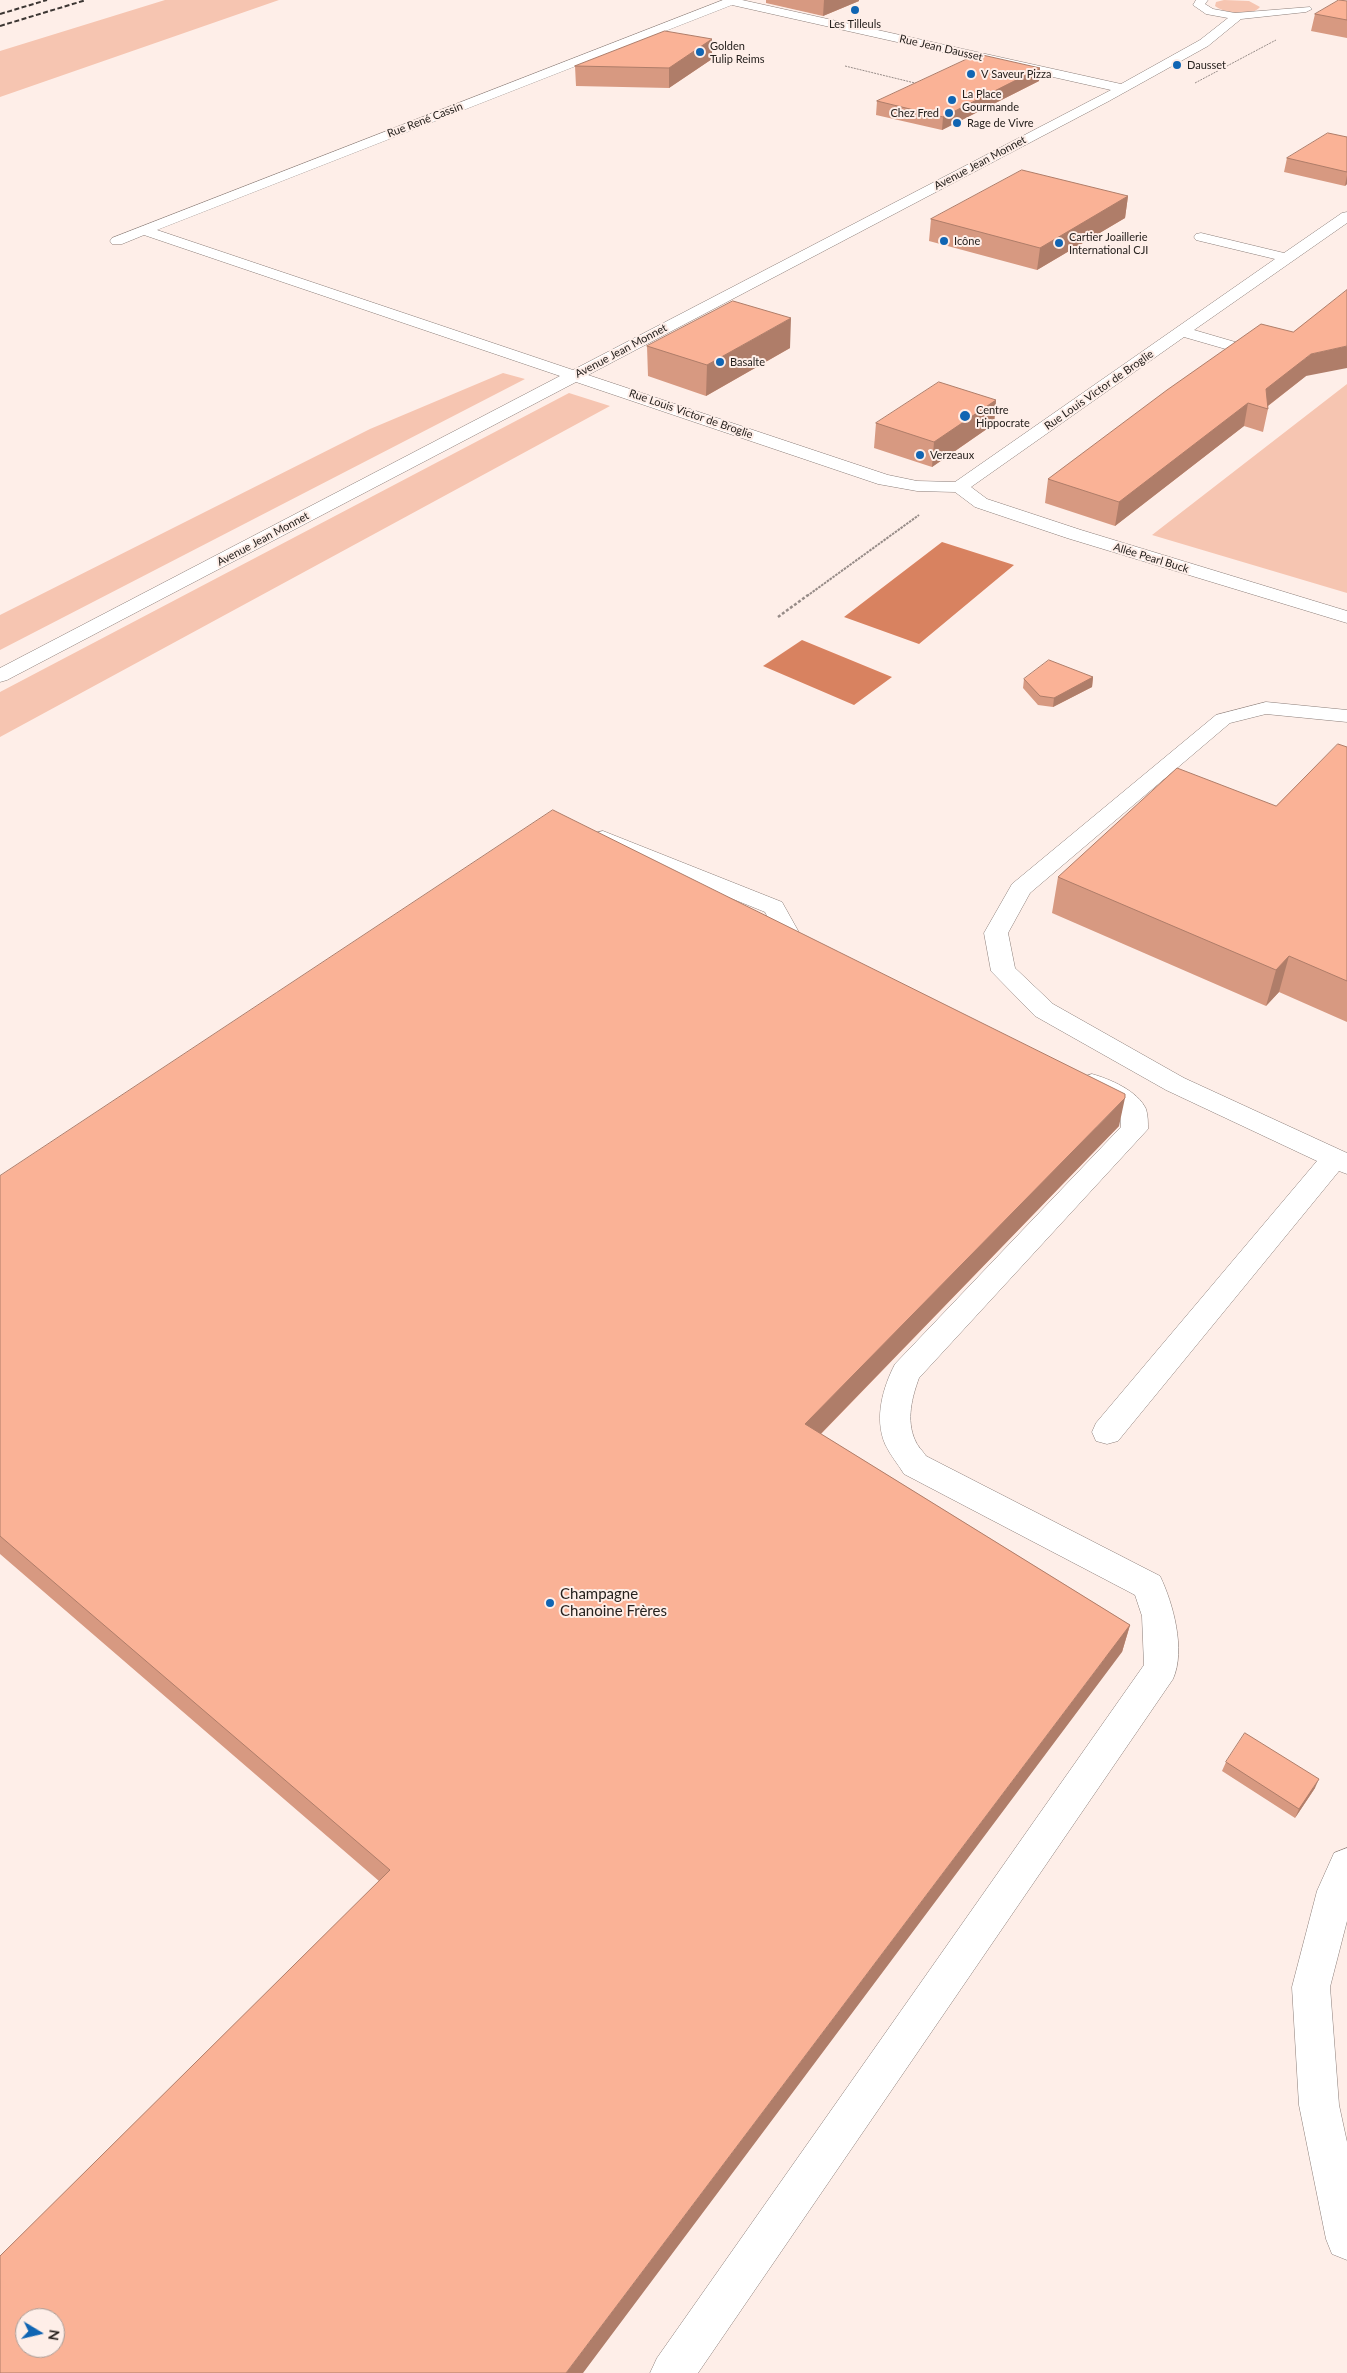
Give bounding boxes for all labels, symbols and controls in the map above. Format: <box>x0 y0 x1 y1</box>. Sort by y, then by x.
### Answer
marker: Les Tilleuls <box>849 4 861 16</box>
place label: Les Tilleuls <box>829 17 881 31</box>
street label: Rue Jean Dausset <box>898 32 984 64</box>
place label: Golden Tulip Reims <box>710 39 764 65</box>
marker: Golden Tulip Reims <box>694 46 706 58</box>
place label: Dausset <box>1187 58 1226 72</box>
marker: Dausset <box>1171 59 1183 71</box>
place label: V Saveur Pizza <box>981 67 1051 81</box>
marker: V Saveur Pizza <box>965 68 977 80</box>
place label: La Place Gourmande <box>962 87 1019 113</box>
marker: La Place Gourmande <box>946 94 958 106</box>
street label: Rue René Cassin <box>385 100 465 140</box>
place label: Chez Fred <box>890 106 939 120</box>
marker: Chez Fred <box>943 107 955 119</box>
place label: Rage de Vivre <box>967 116 1034 130</box>
marker: Rage de Vivre <box>951 117 963 129</box>
street label: Avenue Jean Monnet <box>932 133 1028 193</box>
place label: Cartier Joaillerie International CJI <box>1069 230 1148 256</box>
place label: Icône <box>954 234 980 248</box>
marker: Icône <box>938 235 950 247</box>
marker: Cartier Joaillerie International CJI <box>1053 237 1065 249</box>
street label: Avenue Jean Monnet <box>573 321 669 381</box>
street label: Rue Louis Victor de Broglie <box>1042 347 1156 433</box>
place label: Basalte <box>730 355 765 369</box>
marker: Basalte <box>714 356 726 368</box>
street label: Rue Louis Victor de Broglie <box>627 387 755 441</box>
place label: Centre Hippocrate <box>976 403 1030 429</box>
marker: Centre Hippocrate <box>958 409 972 423</box>
place label: Verzeaux <box>930 448 974 462</box>
marker: Verzeaux <box>914 449 926 461</box>
street label: Avenue Jean Monnet <box>215 509 311 569</box>
street label: Allée Pearl Buck <box>1112 540 1190 576</box>
place label: Champagne Chanoine Frères <box>560 1585 667 1620</box>
marker: Champagne Chanoine Frères <box>544 1597 556 1609</box>
north arrow <box>15 2308 65 2358</box>
text: N <box>45 2329 64 2342</box>

